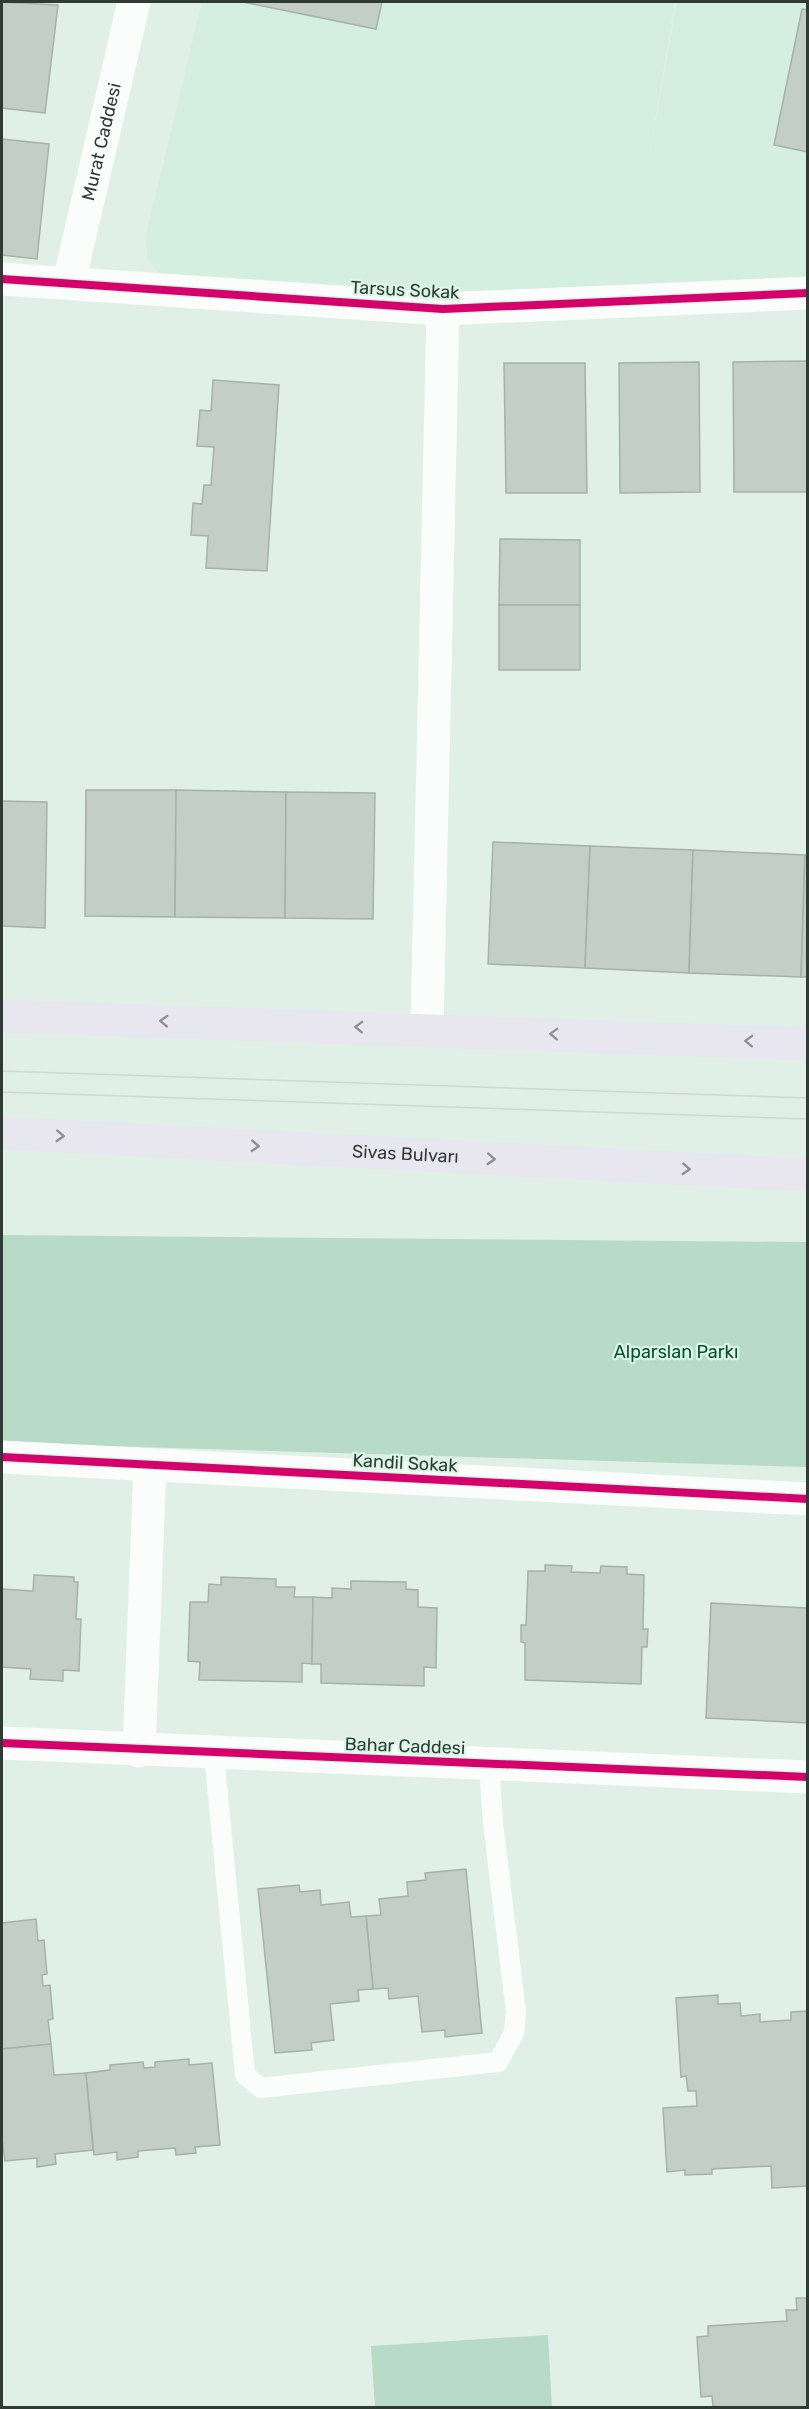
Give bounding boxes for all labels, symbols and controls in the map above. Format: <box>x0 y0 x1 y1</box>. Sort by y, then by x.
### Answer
street label: Murat Caddesi <box>77 81 126 203</box>
street label: Tarsus Sokak <box>350 276 461 304</box>
one-way arrow <box>160 1015 169 1028</box>
one-way arrow <box>355 1021 364 1034</box>
one-way arrow <box>550 1028 559 1041</box>
one-way arrow <box>745 1035 754 1048</box>
one-way arrow <box>55 1129 64 1142</box>
one-way arrow <box>250 1140 259 1153</box>
street label: Sivas Bulvarı <box>352 1140 459 1168</box>
one-way arrow <box>487 1152 496 1165</box>
one-way arrow <box>682 1162 691 1175</box>
park label: Alparslan Parkı <box>614 1341 738 1363</box>
street label: Kandil Sokak <box>352 1449 459 1477</box>
street label: Bahar Caddesi <box>344 1733 466 1759</box>

